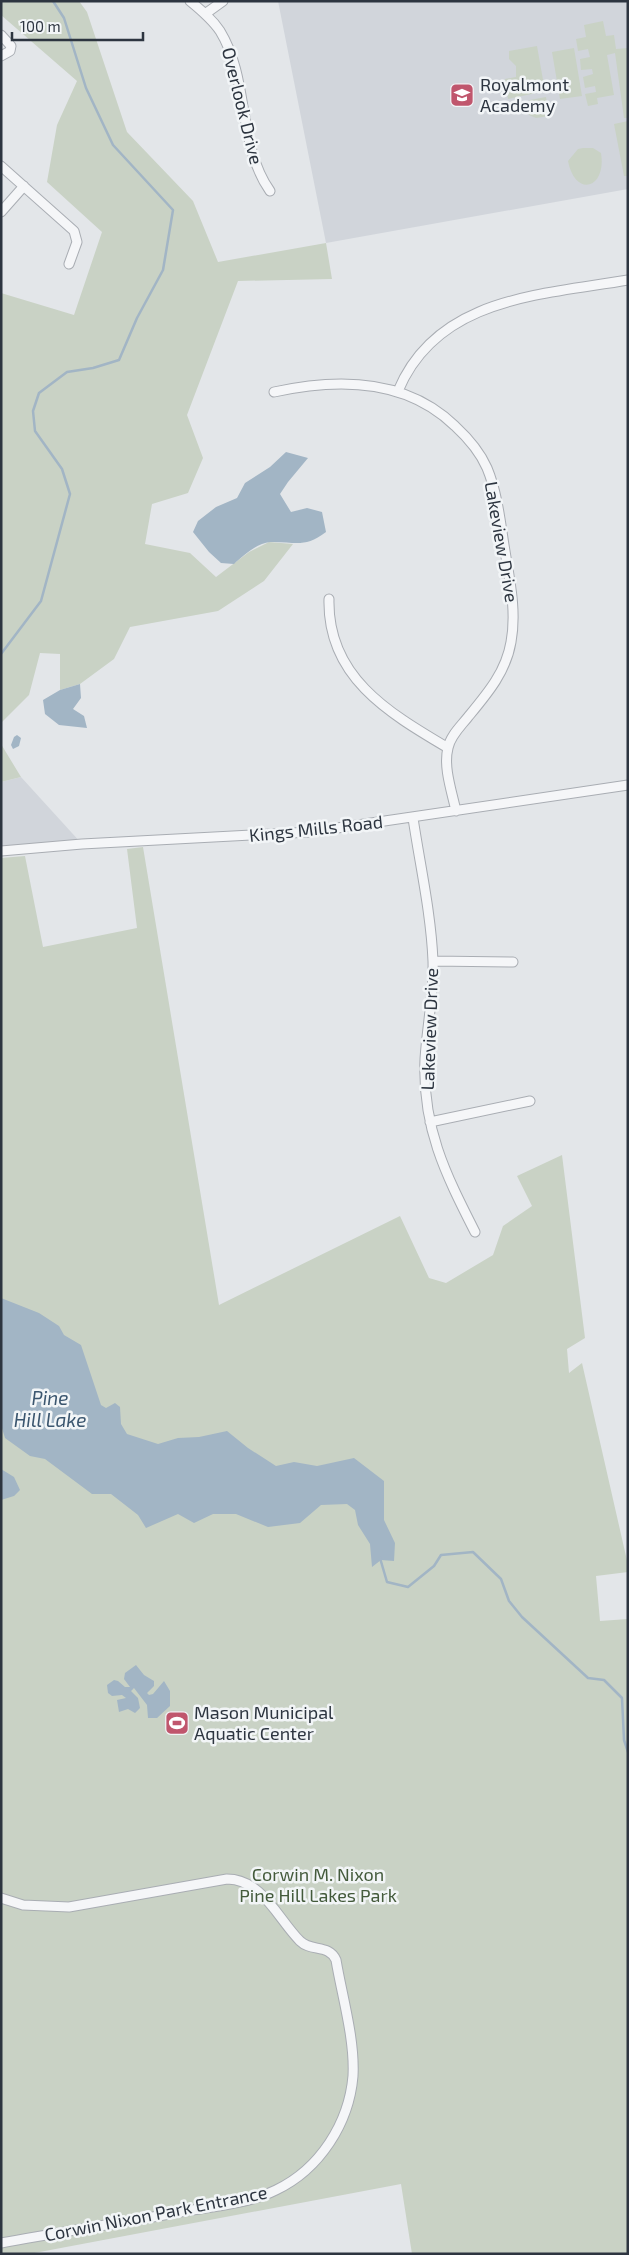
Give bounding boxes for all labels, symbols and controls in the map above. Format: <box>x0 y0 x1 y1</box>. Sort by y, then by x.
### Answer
scale bar <box>12 10 144 42</box>
text: 100 m <box>20 17 61 35</box>
street label: Overlook Drive <box>218 45 268 167</box>
place label: Royalmont Academy <box>480 73 569 116</box>
school or university icon: Royalmont Academy <box>449 82 475 108</box>
street label: Lakeview Drive <box>481 480 523 604</box>
street label: Kings Mills Road <box>248 810 384 846</box>
street label: Lakeview Drive <box>416 967 442 1091</box>
water label: Pine Hill Lake <box>14 1386 86 1431</box>
place label: Mason Municipal Aquatic Center <box>194 1701 334 1744</box>
sports icon: Mason Municipal Aquatic Center <box>164 1710 190 1736</box>
park label: Corwin M. Nixon Pine Hill Lakes Park <box>239 1863 397 1906</box>
street label: Corwin Nixon Park Entrance <box>43 2181 269 2245</box>

